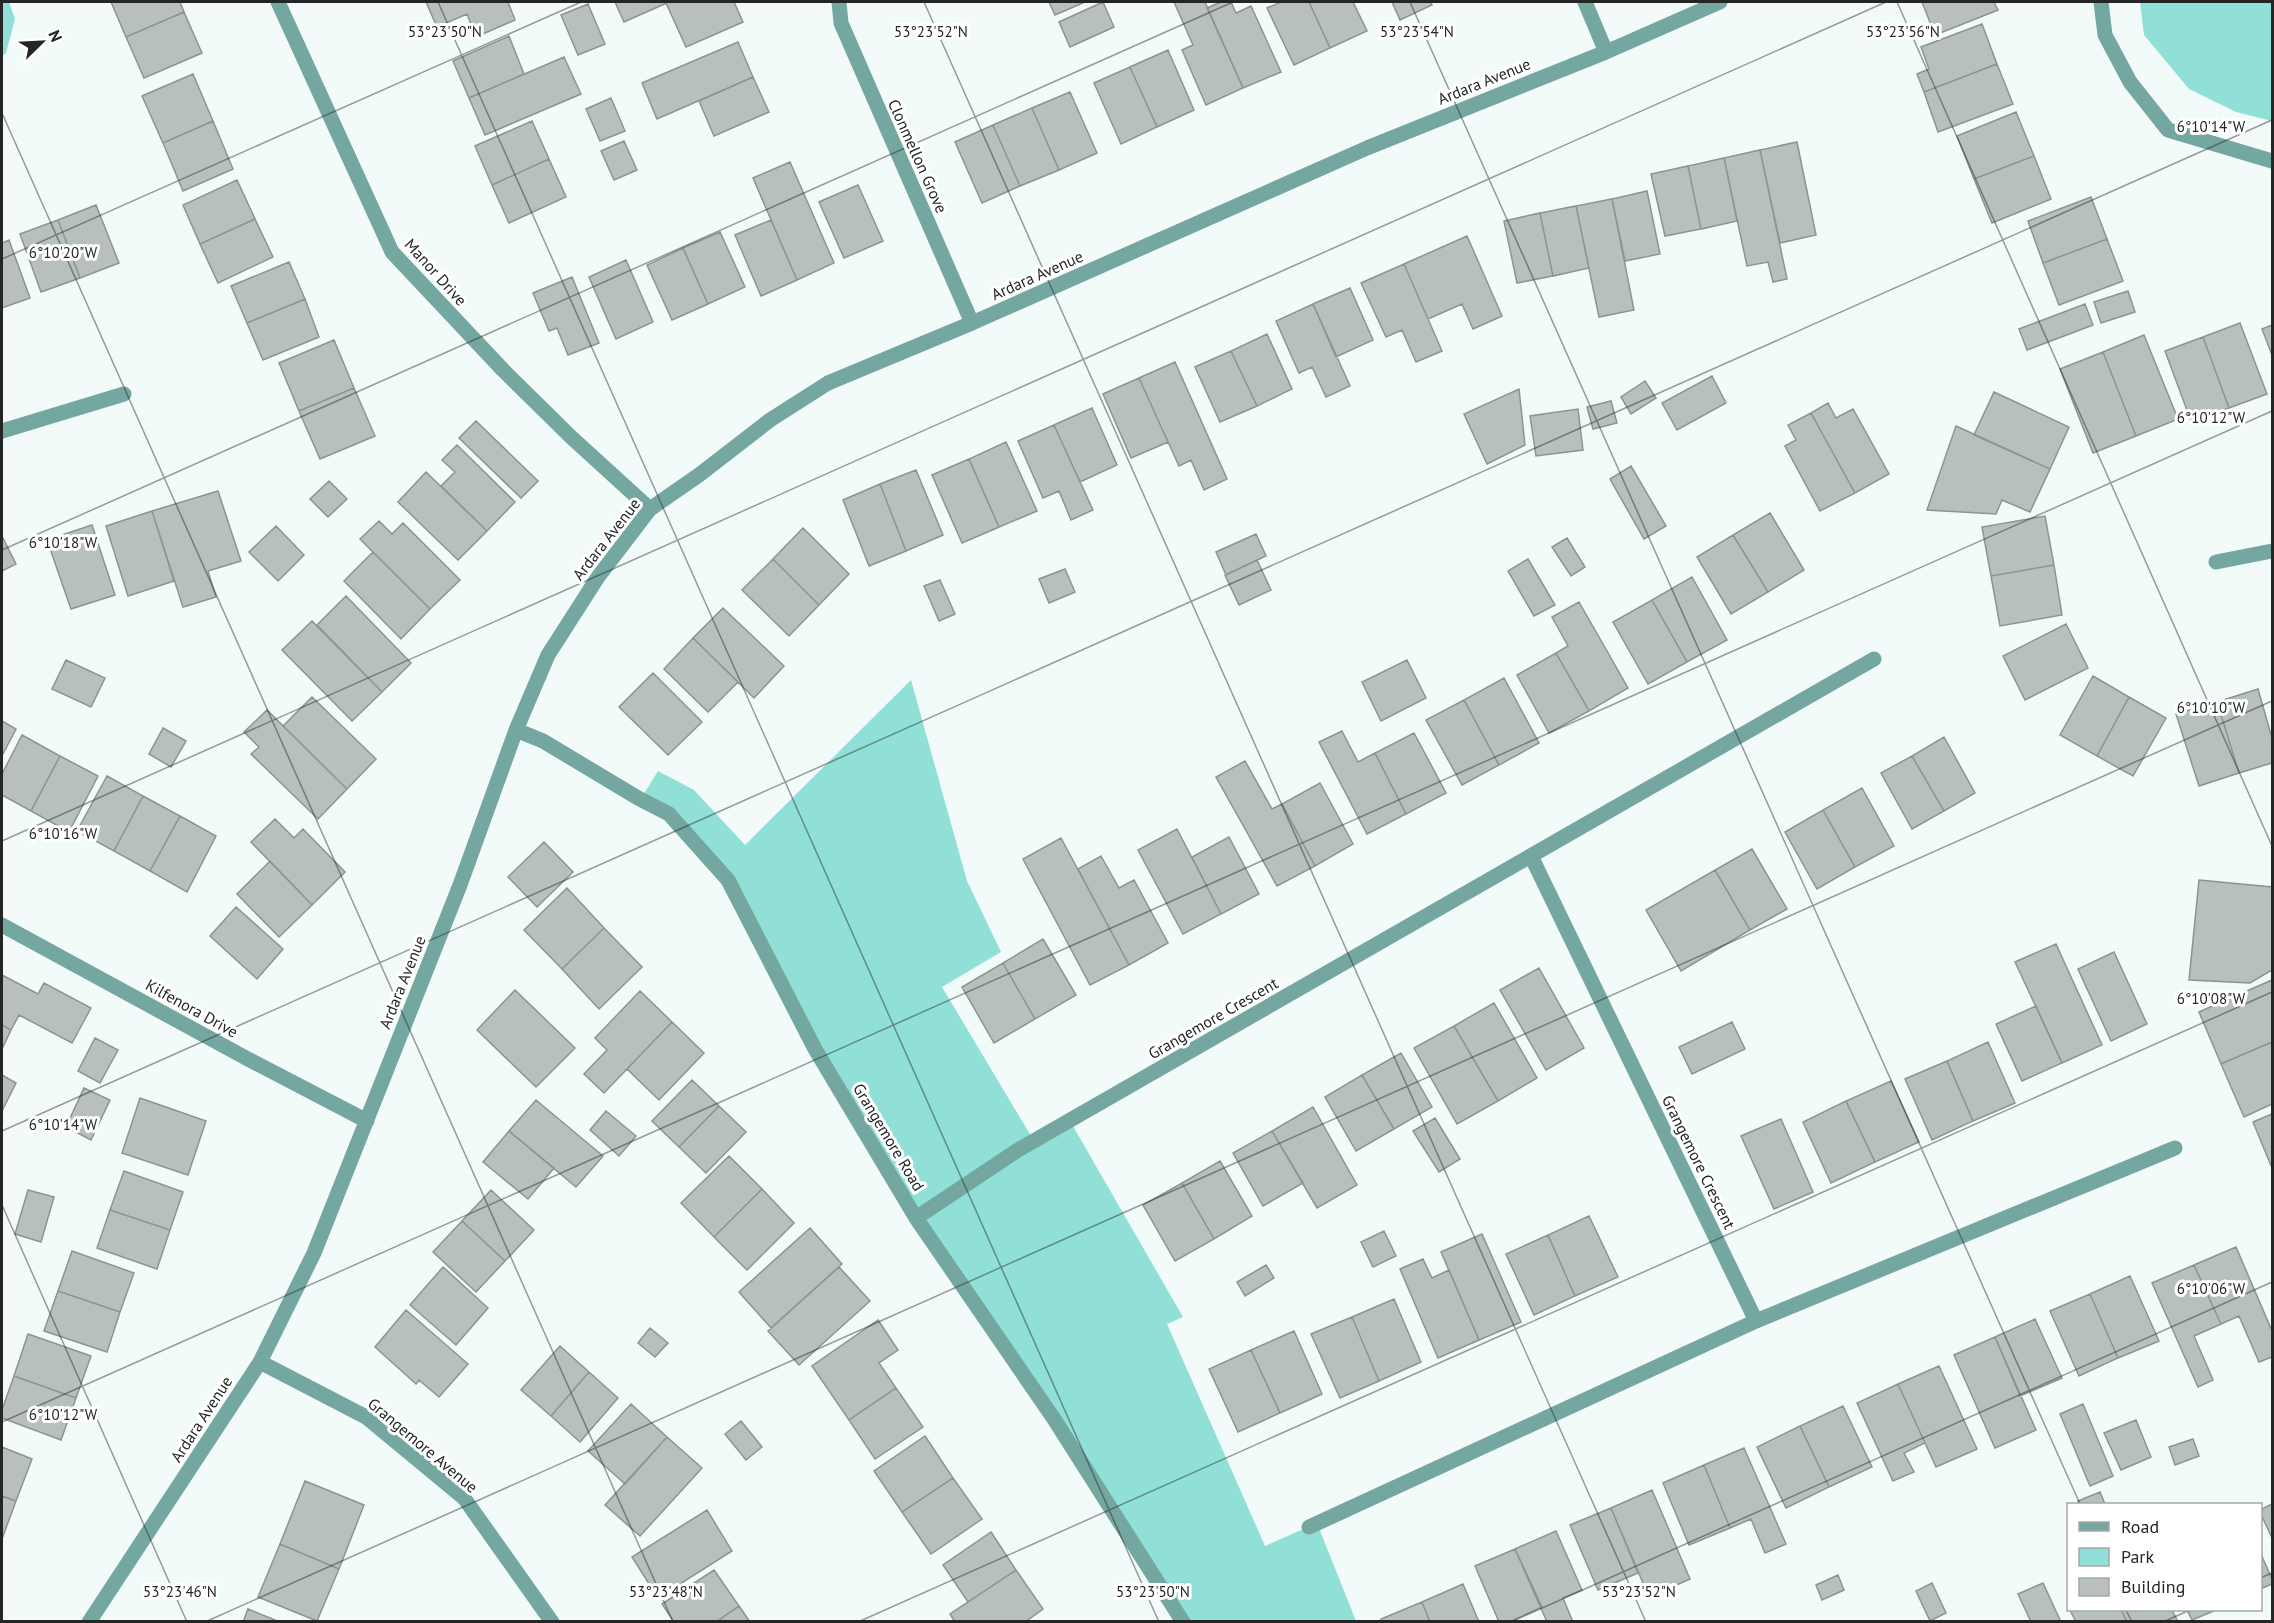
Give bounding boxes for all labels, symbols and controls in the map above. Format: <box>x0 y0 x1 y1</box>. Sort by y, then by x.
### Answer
north arrow <box>12 12 72 72</box>
text: 53°23'50"N <box>408 22 482 41</box>
text: 53°23'52"N <box>894 22 968 41</box>
text: 53°23'54"N <box>1380 22 1454 41</box>
text: 53°23'56"N <box>1866 22 1940 41</box>
text: N <box>44 27 67 45</box>
street label: Ardara Avenue <box>1435 53 1533 109</box>
street label: Clonmellon Grove <box>884 96 952 216</box>
text: 6°10'14"W <box>2177 117 2246 136</box>
street label: Manor Drive <box>401 234 471 310</box>
text: 6°10'20"W <box>29 243 98 262</box>
street label: Ardara Avenue <box>988 246 1086 304</box>
text: 6°10'12"W <box>2177 408 2246 427</box>
street label: Ardara Avenue <box>568 494 644 584</box>
text: 6°10'18"W <box>29 533 98 552</box>
text: 6°10'10"W <box>2177 698 2246 717</box>
text: 6°10'16"W <box>29 824 98 843</box>
street label: Ardara Avenue <box>374 933 430 1031</box>
street label: Grangemore Crescent <box>1145 972 1282 1063</box>
street label: Kilfenora Drive <box>142 974 242 1042</box>
text: 6°10'08"W <box>2177 989 2246 1008</box>
street label: Grangemore Road <box>849 1080 929 1194</box>
street label: Grangemore Crescent <box>1658 1092 1740 1233</box>
text: 6°10'14"W <box>29 1115 98 1134</box>
text: 6°10'06"W <box>2177 1279 2246 1298</box>
street label: Ardara Avenue <box>166 1372 236 1466</box>
street label: Grangemore Avenue <box>364 1393 482 1497</box>
text: 6°10'12"W <box>29 1405 98 1424</box>
legend <box>2067 1503 2262 1611</box>
text: Road <box>2121 1515 2159 1538</box>
text: Park <box>2121 1545 2154 1568</box>
text: Building <box>2121 1575 2185 1598</box>
text: 53°23'46"N <box>143 1582 217 1601</box>
text: 53°23'48"N <box>629 1582 703 1601</box>
text: 53°23'50"N <box>1116 1582 1190 1601</box>
text: 53°23'52"N <box>1602 1582 1676 1601</box>

